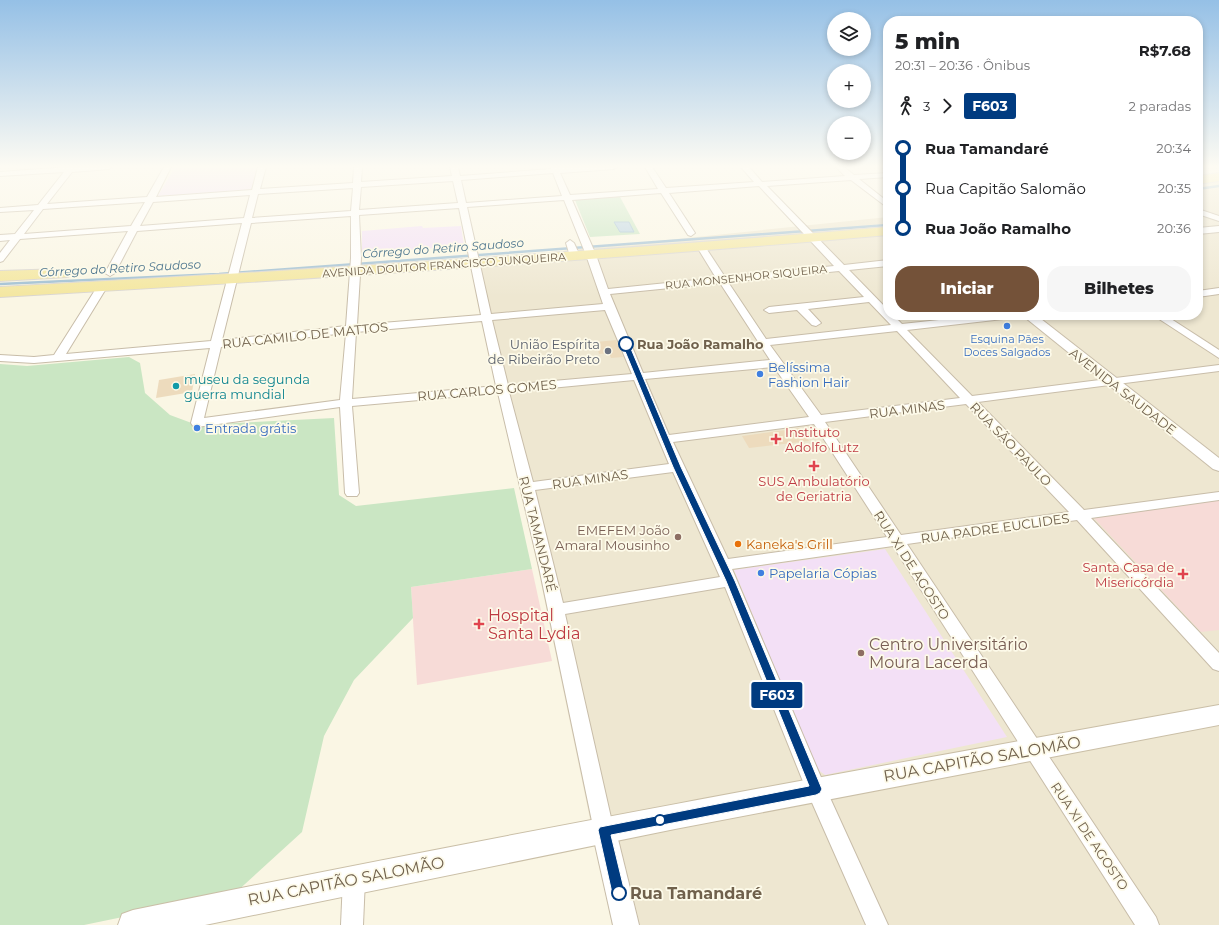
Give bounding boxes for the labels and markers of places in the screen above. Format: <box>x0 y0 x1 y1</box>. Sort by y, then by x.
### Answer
marker: Esquina Pães Doces Salgados <box>1002 321 1012 331</box>
place label: Esquina Pães Doces Salgados <box>964 332 1051 359</box>
place label: União Espírita de Ribeirão Preto <box>488 336 600 367</box>
marker: Rua João Ramalho <box>618 336 634 352</box>
place label: Rua João Ramalho <box>637 336 764 352</box>
marker: União Espírita de Ribeirão Preto <box>603 346 613 356</box>
place label: Belíssima Fashion Hair <box>768 359 850 390</box>
marker: Belíssima Fashion Hair <box>755 369 765 379</box>
place label: museu da segunda guerra mundial <box>184 371 310 402</box>
marker: museu da segunda guerra mundial <box>171 381 181 391</box>
place label: Entrada grátis <box>205 420 296 436</box>
marker: Entrada grátis <box>192 423 202 433</box>
place label: Instituto Adolfo Lutz <box>785 424 859 455</box>
marker: Instituto Adolfo Lutz <box>770 433 782 445</box>
marker: SUS Ambulatório de Geriatria <box>808 460 820 472</box>
place label: SUS Ambulatório de Geriatria <box>758 473 870 504</box>
place label: EMEFEM João Amaral Mousinho <box>555 522 670 553</box>
marker: EMEFEM João Amaral Mousinho <box>673 532 683 542</box>
place label: Kaneka's Grill <box>746 536 833 552</box>
marker: Kaneka's Grill <box>733 539 743 549</box>
place label: Santa Casa de Misericórdia <box>1083 559 1174 590</box>
place label: Papelaria Cópias <box>769 565 877 581</box>
marker: Papelaria Cópias <box>756 568 766 578</box>
marker: Santa Casa de Misericórdia <box>1177 568 1189 580</box>
place label: Hospital Santa Lydia <box>488 606 580 643</box>
marker: Hospital Santa Lydia <box>473 618 485 630</box>
place label: Centro Universitário Moura Lacerda <box>869 635 1028 672</box>
marker: Centro Universitário Moura Lacerda <box>856 648 866 658</box>
unlabelled marker <box>654 814 666 826</box>
place label: Rua Tamandaré <box>630 884 762 903</box>
marker: Rua Tamandaré <box>611 885 627 901</box>

